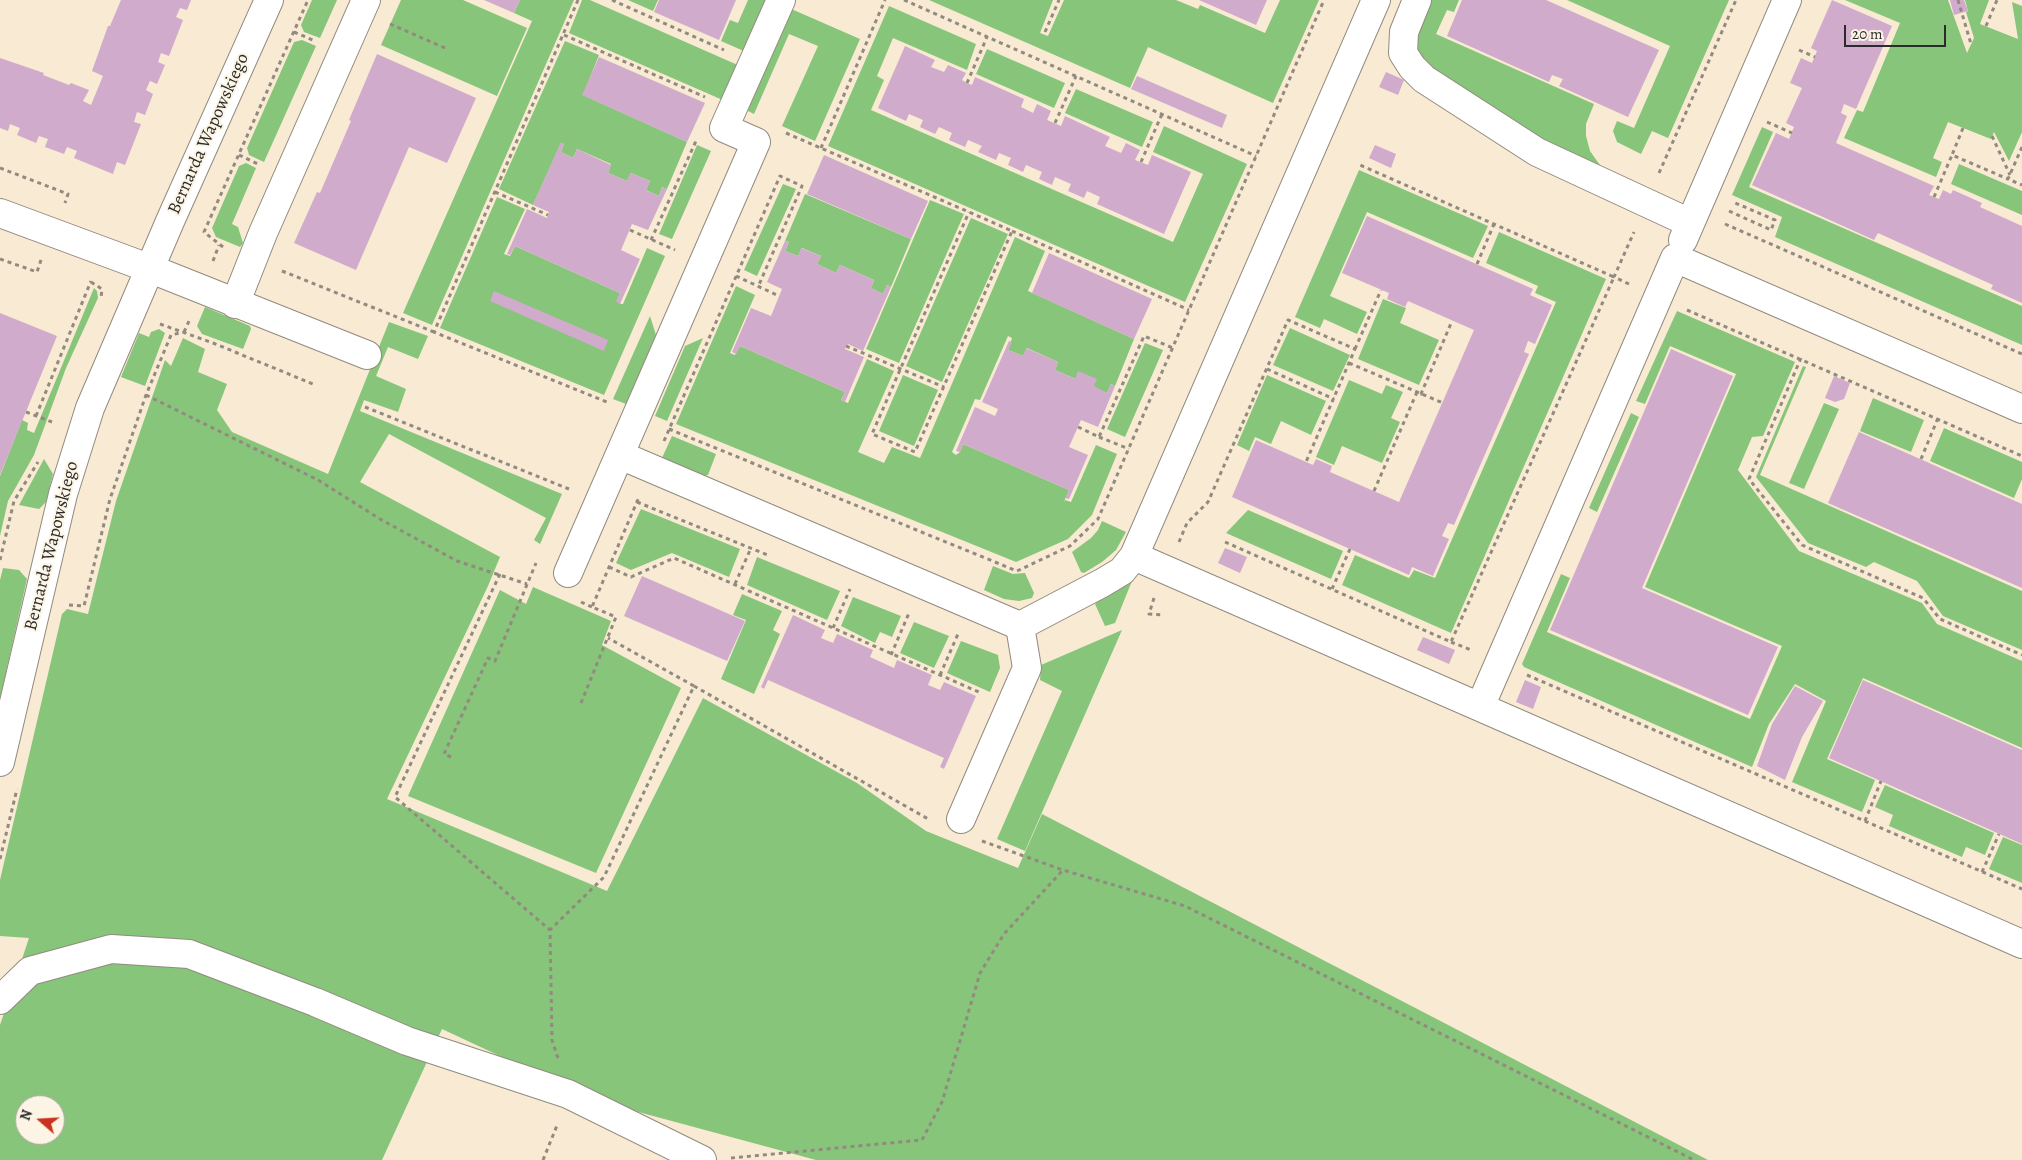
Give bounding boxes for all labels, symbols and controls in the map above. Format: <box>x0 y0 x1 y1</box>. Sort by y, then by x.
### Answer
scale bar <box>1847 15 1950 47</box>
text: 20 m <box>1852 24 1883 44</box>
street label: Bernarda Wapowskiego <box>164 50 254 218</box>
street label: Bernarda Wapowskiego <box>20 459 84 633</box>
north arrow <box>15 1095 65 1145</box>
text: N <box>16 1107 37 1123</box>

